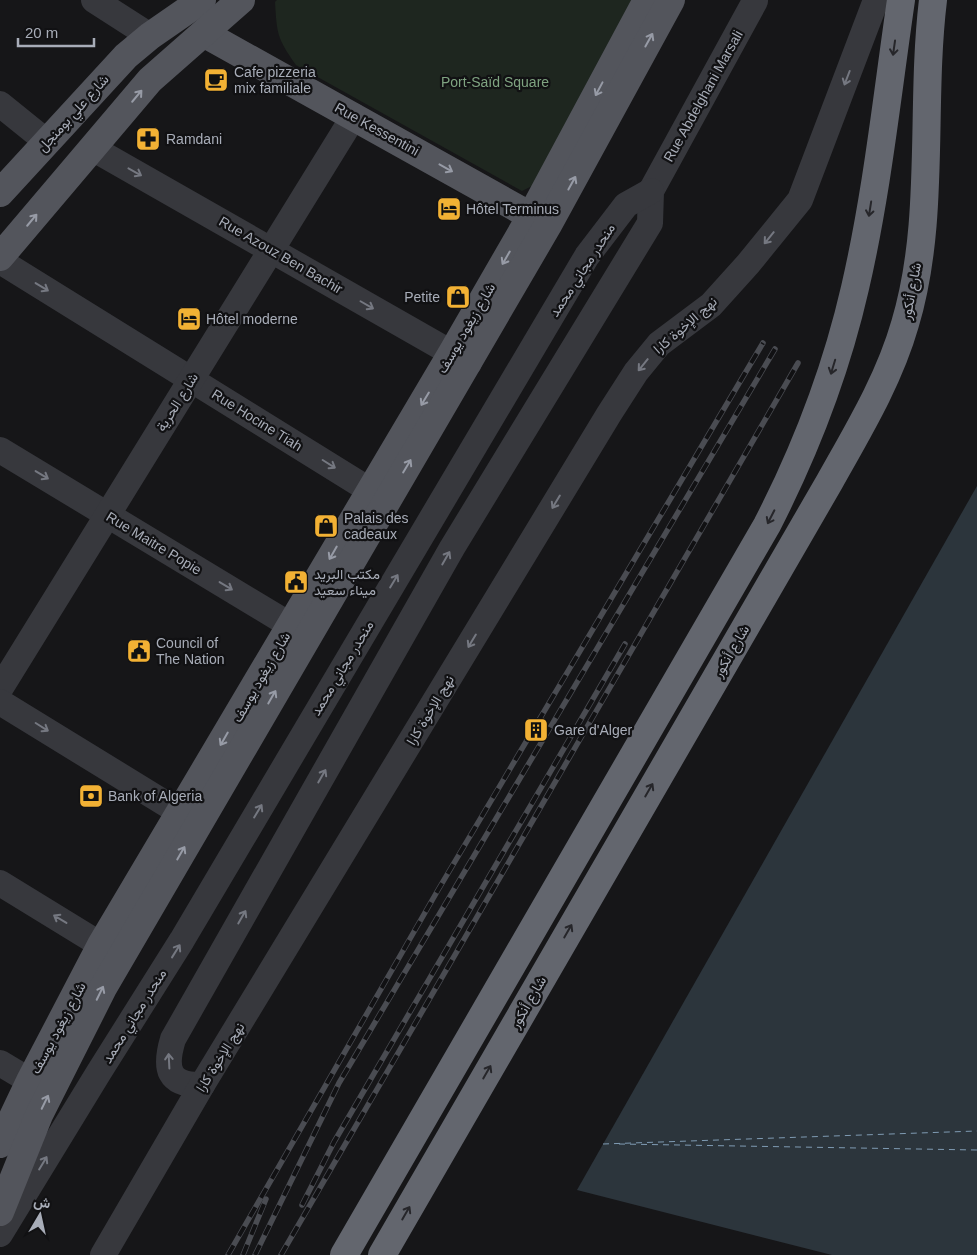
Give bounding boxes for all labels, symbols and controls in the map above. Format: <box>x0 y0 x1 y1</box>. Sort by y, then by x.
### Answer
scale bar <box>18 15 94 47</box>
text: 20 m <box>25 24 58 41</box>
street label: Rue Abdelghani Marsali <box>660 27 746 165</box>
one-way arrow <box>644 32 654 47</box>
one-way arrow <box>889 40 899 56</box>
place label: Cafe pizzeria mix familiale <box>234 64 316 96</box>
cafe icon: Cafe pizzeria mix familiale <box>203 67 229 93</box>
one-way arrow <box>841 70 851 85</box>
street label: شارع علي بومنجل <box>34 71 115 158</box>
park label: Port-Saïd Square <box>441 74 549 90</box>
one-way arrow <box>593 81 603 96</box>
one-way arrow <box>131 90 142 103</box>
street label: Rue Kessentini <box>332 99 422 159</box>
pharmacy icon: Ramdani <box>135 126 161 152</box>
place label: Ramdani <box>166 131 222 147</box>
one-way arrow <box>439 163 453 173</box>
one-way arrow <box>127 168 141 178</box>
one-way arrow <box>567 176 577 190</box>
hotel icon: Hôtel Terminus <box>436 196 462 222</box>
place label: Hôtel Terminus <box>466 201 559 217</box>
one-way arrow <box>864 201 874 217</box>
street label: Rue Azouz Ben Bachir <box>216 213 346 297</box>
one-way arrow <box>26 214 37 227</box>
street label: منحدر مجاني محمد <box>546 220 621 322</box>
one-way arrow <box>764 231 775 244</box>
one-way arrow <box>501 250 511 265</box>
street label: شارع أنكور <box>897 261 927 322</box>
street label: شارع زيغود يوسف <box>434 280 501 377</box>
one-way arrow <box>34 282 48 292</box>
shop icon: Petite <box>445 284 471 310</box>
place label: Petite <box>404 289 440 305</box>
street label: نهج الإخوة كارا <box>650 293 722 359</box>
one-way arrow <box>360 300 374 310</box>
hotel icon: Hôtel moderne <box>176 306 202 332</box>
place label: Hôtel moderne <box>206 311 298 327</box>
one-way arrow <box>637 358 648 371</box>
one-way arrow <box>828 359 838 375</box>
street label: شارع الحرية <box>153 370 204 436</box>
street label: Rue Hocine Tiah <box>209 386 305 454</box>
one-way arrow <box>419 391 429 405</box>
one-way arrow <box>321 460 335 470</box>
one-way arrow <box>403 460 413 474</box>
one-way arrow <box>34 471 48 481</box>
one-way arrow <box>550 494 560 508</box>
street label: Rue Maitre Popie <box>104 508 205 578</box>
one-way arrow <box>766 509 775 524</box>
place label: Palais des cadeaux <box>344 510 409 542</box>
shop icon: Palais des cadeaux <box>313 513 339 539</box>
one-way arrow <box>328 546 338 561</box>
one-way arrow <box>441 552 451 566</box>
place label: مكتب البريد ميناء سعيد <box>314 566 380 598</box>
public building icon: مكتب البريد ميناء سعيد <box>283 569 309 595</box>
one-way arrow <box>390 574 400 588</box>
one-way arrow <box>218 582 232 592</box>
street label: منحدر مجاني محمد <box>307 618 380 720</box>
street label: شارع أنكور <box>709 622 755 682</box>
street label: شارع زيغود يوسف <box>229 629 296 726</box>
one-way arrow <box>466 633 476 647</box>
place label: Council of The Nation <box>156 635 224 667</box>
public building icon: Council of The Nation <box>126 638 152 664</box>
street label: نهج الإخوة كارا <box>403 672 460 749</box>
one-way arrow <box>268 691 278 705</box>
building icon: Gare d'Alger <box>523 717 549 743</box>
one-way arrow <box>34 722 48 732</box>
place label: Gare d'Alger <box>554 722 632 738</box>
one-way arrow <box>219 731 229 745</box>
one-way arrow <box>318 769 328 783</box>
bank icon: Bank of Algeria <box>78 783 104 809</box>
one-way arrow <box>645 784 655 798</box>
place label: Bank of Algeria <box>108 788 202 804</box>
one-way arrow <box>254 804 264 818</box>
one-way arrow <box>177 846 187 860</box>
one-way arrow <box>238 910 247 925</box>
one-way arrow <box>53 914 67 924</box>
one-way arrow <box>563 924 573 939</box>
one-way arrow <box>171 944 181 958</box>
street label: منحدر مجاني محمد <box>99 966 173 1068</box>
street label: شارع أنكور <box>506 973 552 1033</box>
street label: شارع زيغود يوسف <box>27 979 92 1078</box>
one-way arrow <box>95 986 105 1001</box>
street label: نهج الإخوة كارا <box>192 1019 250 1096</box>
one-way arrow <box>165 1053 174 1069</box>
one-way arrow <box>483 1065 492 1080</box>
one-way arrow <box>40 1095 50 1110</box>
one-way arrow <box>39 1156 49 1170</box>
north arrow <box>15 1190 65 1240</box>
text: ش <box>32 1193 52 1212</box>
one-way arrow <box>401 1205 411 1220</box>

